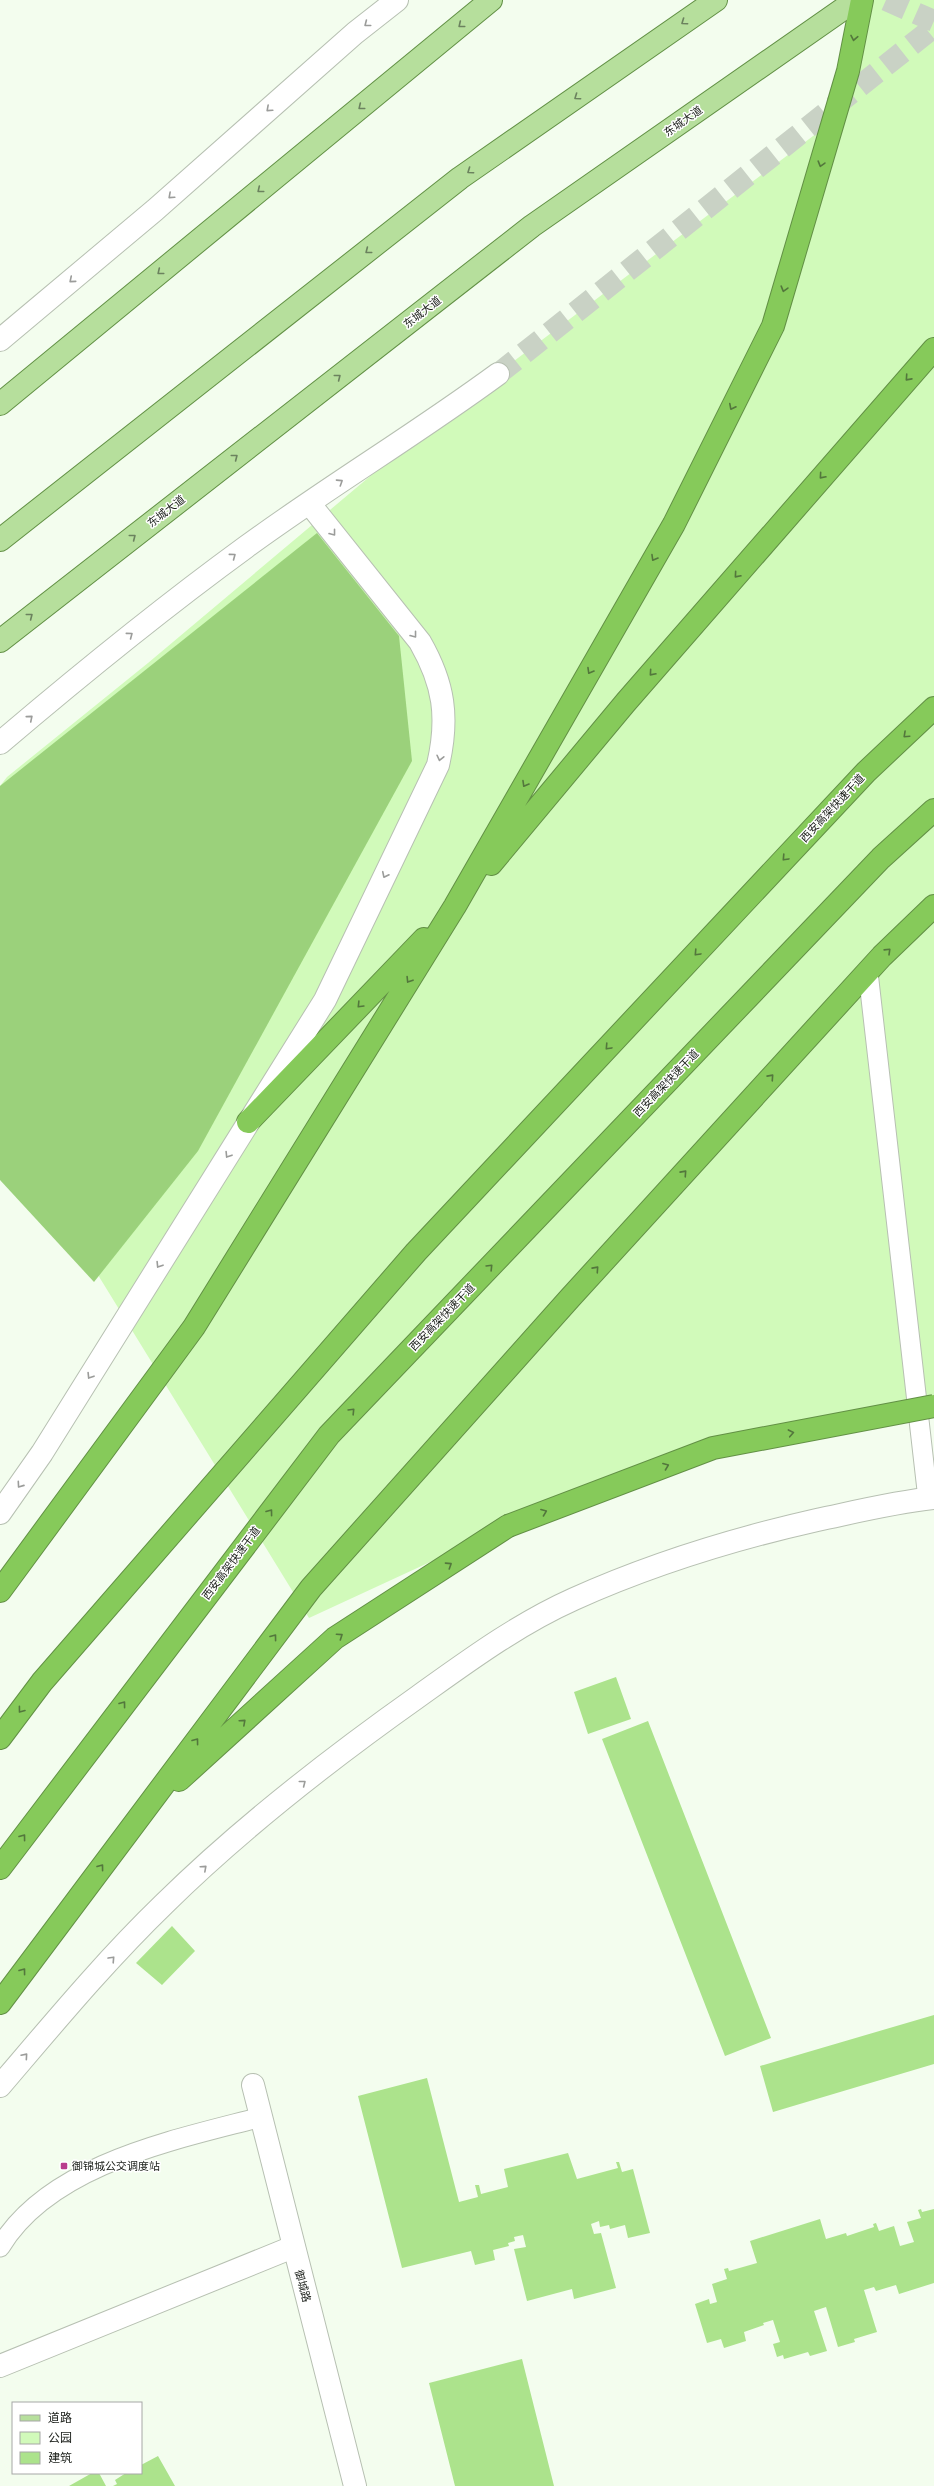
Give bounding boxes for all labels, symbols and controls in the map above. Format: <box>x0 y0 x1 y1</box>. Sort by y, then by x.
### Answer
one-way arrow <box>681 17 688 24</box>
one-way arrow <box>364 19 371 26</box>
one-way arrow <box>458 20 466 27</box>
one-way arrow <box>851 35 859 41</box>
one-way arrow <box>574 92 581 100</box>
one-way arrow <box>358 103 365 110</box>
street label: 东城大道 <box>661 103 706 140</box>
one-way arrow <box>266 105 273 112</box>
one-way arrow <box>817 160 826 167</box>
one-way arrow <box>467 166 474 174</box>
one-way arrow <box>258 185 265 192</box>
one-way arrow <box>169 191 176 198</box>
one-way arrow <box>365 246 372 253</box>
one-way arrow <box>157 268 164 275</box>
one-way arrow <box>70 275 77 282</box>
one-way arrow <box>780 285 789 292</box>
street label: 东城大道 <box>400 293 444 332</box>
one-way arrow <box>906 374 913 381</box>
one-way arrow <box>333 375 340 382</box>
one-way arrow <box>730 403 737 411</box>
one-way arrow <box>231 455 238 462</box>
one-way arrow <box>820 472 827 479</box>
one-way arrow <box>336 479 343 487</box>
street label: 东城大道 <box>144 492 188 531</box>
one-way arrow <box>329 529 336 536</box>
one-way arrow <box>128 534 135 541</box>
one-way arrow <box>229 554 236 561</box>
one-way arrow <box>652 554 659 561</box>
one-way arrow <box>735 570 742 577</box>
one-way arrow <box>26 614 33 621</box>
one-way arrow <box>409 630 416 638</box>
one-way arrow <box>125 633 132 640</box>
one-way arrow <box>587 667 594 674</box>
one-way arrow <box>650 668 657 676</box>
one-way arrow <box>25 715 32 722</box>
one-way arrow <box>903 730 910 737</box>
one-way arrow <box>436 754 445 761</box>
street label: 西安高架快速干道 <box>797 771 868 846</box>
one-way arrow <box>523 780 530 787</box>
one-way arrow <box>783 853 790 861</box>
one-way arrow <box>382 871 390 879</box>
one-way arrow <box>694 948 701 955</box>
one-way arrow <box>883 948 891 955</box>
one-way arrow <box>407 976 414 983</box>
one-way arrow <box>357 1000 365 1008</box>
one-way arrow <box>605 1043 612 1050</box>
street label: 西安高架快速干道 <box>630 1046 702 1120</box>
one-way arrow <box>767 1074 774 1082</box>
one-way arrow <box>225 1151 233 1158</box>
one-way arrow <box>679 1170 687 1178</box>
one-way arrow <box>156 1261 164 1268</box>
one-way arrow <box>485 1264 493 1272</box>
one-way arrow <box>591 1266 599 1274</box>
street label: 西安高架快速干道 <box>406 1280 478 1354</box>
one-way arrow <box>88 1372 95 1379</box>
one-way arrow <box>347 1408 355 1416</box>
one-way arrow <box>788 1430 794 1438</box>
one-way arrow <box>662 1463 669 1471</box>
one-way arrow <box>17 1481 25 1488</box>
one-way arrow <box>265 1509 273 1516</box>
one-way arrow <box>541 1509 548 1517</box>
street label: 西安高架快速干道 <box>199 1524 264 1603</box>
one-way arrow <box>444 1563 451 1570</box>
one-way arrow <box>270 1634 277 1641</box>
one-way arrow <box>335 1634 342 1641</box>
one-way arrow <box>118 1702 125 1709</box>
one-way arrow <box>18 1706 26 1713</box>
one-way arrow <box>238 1720 245 1727</box>
one-way arrow <box>191 1738 199 1745</box>
one-way arrow <box>298 1780 305 1787</box>
one-way arrow <box>19 1834 26 1841</box>
one-way arrow <box>96 1865 103 1872</box>
one-way arrow <box>199 1865 207 1872</box>
one-way arrow <box>107 1956 115 1964</box>
one-way arrow <box>19 1969 26 1976</box>
one-way arrow <box>21 2053 28 2061</box>
place label: 御锦城公交调度站 <box>71 2159 160 2174</box>
marker: 御锦城公交调度站 <box>59 2161 69 2171</box>
street label: 御城路 <box>291 2267 314 2304</box>
legend <box>12 2402 142 2474</box>
text: 道路 <box>48 2410 72 2426</box>
text: 公园 <box>48 2430 72 2446</box>
text: 建筑 <box>48 2450 72 2466</box>

